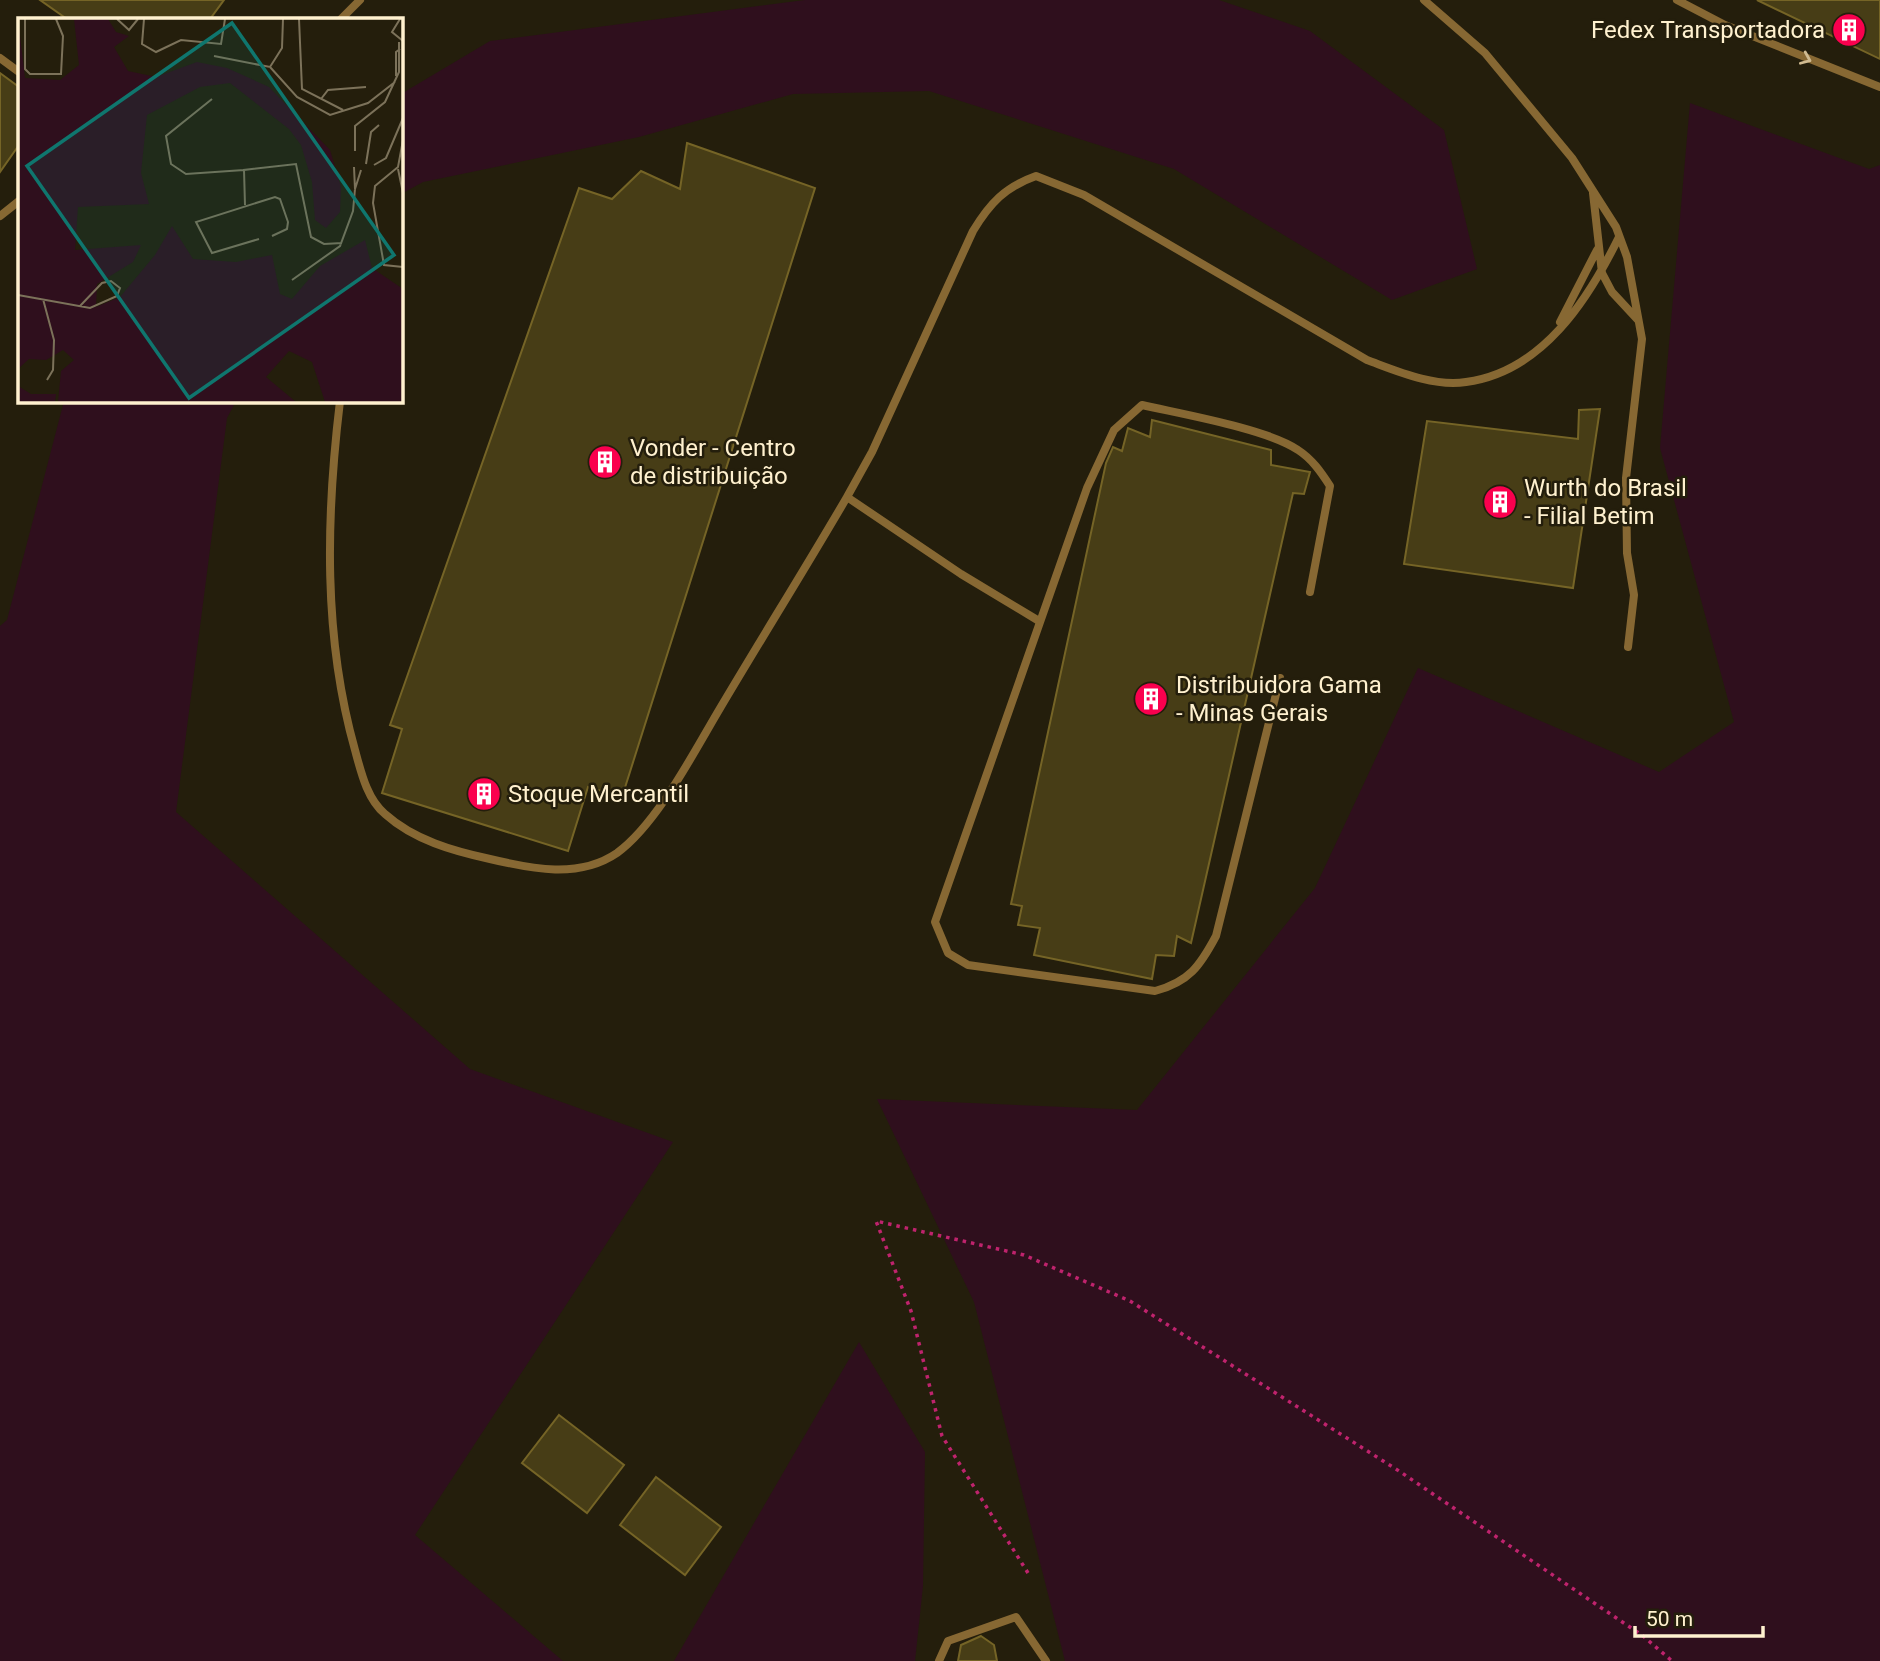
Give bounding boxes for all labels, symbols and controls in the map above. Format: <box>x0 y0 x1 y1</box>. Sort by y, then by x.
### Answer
building icon: Fedex Transportadora <box>1830 11 1868 49</box>
place label: Fedex Transportadora <box>1591 16 1825 44</box>
inset map <box>18 18 402 402</box>
one-way arrow <box>1799 51 1811 65</box>
place label: Vonder - Centro de distribuição <box>630 434 796 490</box>
building icon: Vonder - Centro de distribuição <box>586 443 624 481</box>
place label: Wurth do Brasil - Filial Betim <box>1524 474 1687 530</box>
building icon: Wurth do Brasil - Filial Betim <box>1481 483 1519 521</box>
place label: Distribuidora Gama - Minas Gerais <box>1176 671 1382 727</box>
building icon: Distribuidora Gama - Minas Gerais <box>1132 680 1170 718</box>
building icon: Stoque Mercantil <box>465 775 503 813</box>
place label: Stoque Mercantil <box>508 780 689 808</box>
scale bar <box>1635 1594 1763 1638</box>
text: 50 m <box>1646 1607 1693 1631</box>

